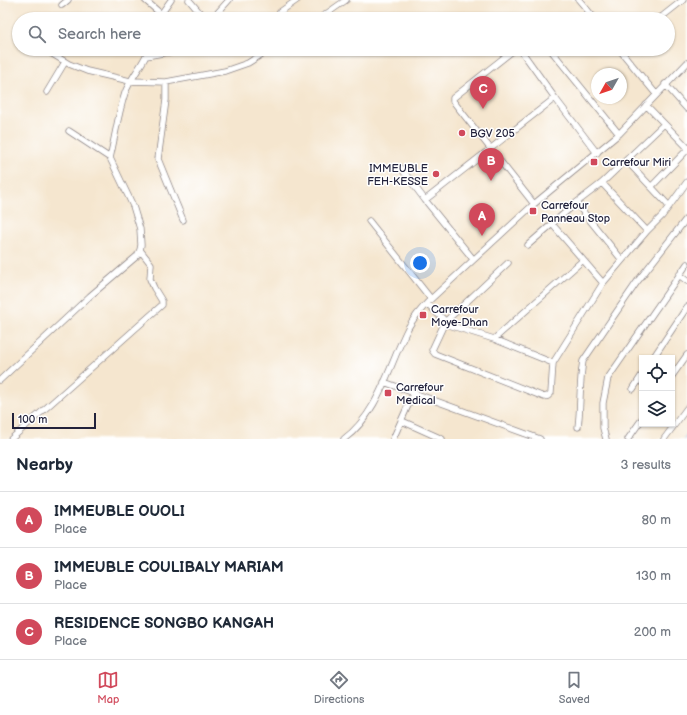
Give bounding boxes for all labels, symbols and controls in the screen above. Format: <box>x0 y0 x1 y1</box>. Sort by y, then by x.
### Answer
search box <box>12 12 675 56</box>
icon: search <box>26 23 48 45</box>
text: Search here <box>58 25 141 44</box>
north arrow <box>591 68 627 104</box>
pin: C <box>470 76 496 109</box>
place label: BGV 205 <box>470 127 515 140</box>
marker: BGV 205 <box>457 128 467 138</box>
pin: B <box>478 148 504 181</box>
place label: Carrefour Miri <box>602 156 671 169</box>
marker: Carrefour Miri <box>589 157 599 167</box>
place label: IMMEUBLE FEH-KESSE <box>367 162 428 188</box>
marker: IMMEUBLE FEH-KESSE <box>431 169 441 179</box>
place label: Carrefour Panneau Stop <box>541 199 610 225</box>
pin: A <box>469 203 495 236</box>
marker: Carrefour Panneau Stop <box>528 206 538 216</box>
your location <box>410 253 430 273</box>
place label: Carrefour Moye-Dhan <box>431 303 488 329</box>
marker: Carrefour Moye-Dhan <box>418 310 428 320</box>
map controls <box>639 355 675 427</box>
button: locate <box>639 355 675 391</box>
place label: Carrefour Medical <box>396 381 445 407</box>
marker: Carrefour Medical <box>383 388 393 398</box>
button: layers <box>639 391 675 427</box>
scale bar <box>12 411 96 430</box>
text: 100 m <box>18 413 47 426</box>
text: Nearby <box>16 455 73 475</box>
text: 3 results <box>620 457 671 473</box>
text: IMMEUBLE OUOLI <box>54 502 185 521</box>
text: A <box>25 512 33 528</box>
text: 80 m <box>642 512 671 528</box>
text: Place <box>54 521 87 537</box>
text: IMMEUBLE COULIBALY MARIAM <box>54 558 284 577</box>
text: B <box>24 568 34 584</box>
text: 130 m <box>636 568 671 584</box>
text: Place <box>54 577 87 593</box>
text: RESIDENCE SONGBO KANGAH <box>54 614 274 633</box>
text: C <box>24 624 34 640</box>
text: 200 m <box>634 624 671 640</box>
text: Place <box>54 633 87 649</box>
tab: Map <box>97 669 119 706</box>
tab: Directions <box>314 669 364 706</box>
tab: Saved <box>559 669 590 706</box>

